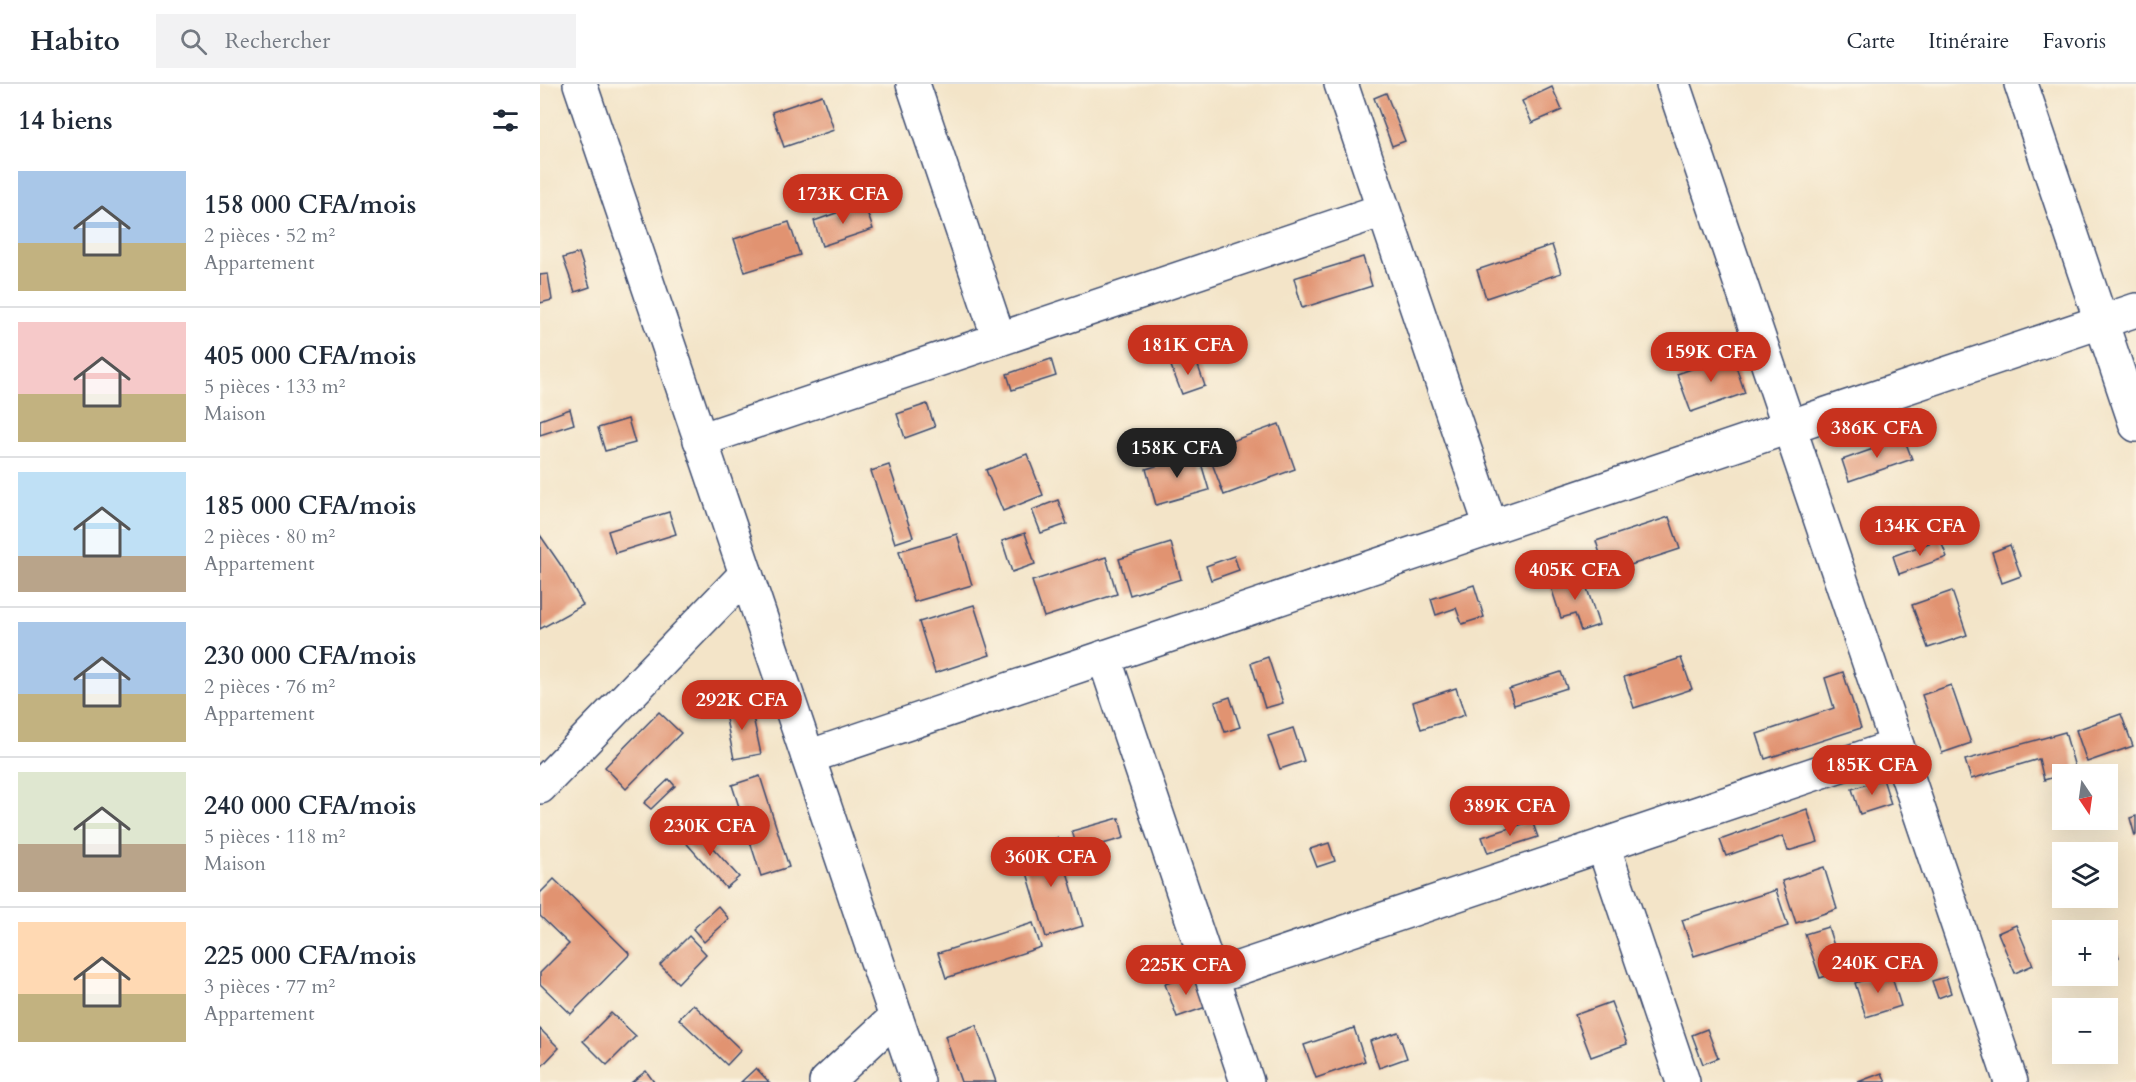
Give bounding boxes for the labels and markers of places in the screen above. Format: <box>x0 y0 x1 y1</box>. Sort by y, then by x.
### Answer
pin: 173K CFA <box>781 174 905 225</box>
pin: 181K CFA <box>1126 325 1250 376</box>
pin: 159K CFA <box>1649 332 1773 383</box>
pin: 386K CFA <box>1815 408 1939 459</box>
pin: 158K CFA <box>1115 428 1239 479</box>
pin: 134K CFA <box>1858 506 1982 557</box>
pin: 405K CFA <box>1513 550 1637 601</box>
pin: 292K CFA <box>680 680 804 731</box>
pin: 185K CFA <box>1810 745 1934 796</box>
pin: 389K CFA <box>1448 786 1572 837</box>
pin: 230K CFA <box>648 806 772 857</box>
pin: 360K CFA <box>989 837 1113 888</box>
pin: 240K CFA <box>1816 943 1940 994</box>
pin: 225K CFA <box>1124 945 1248 996</box>

